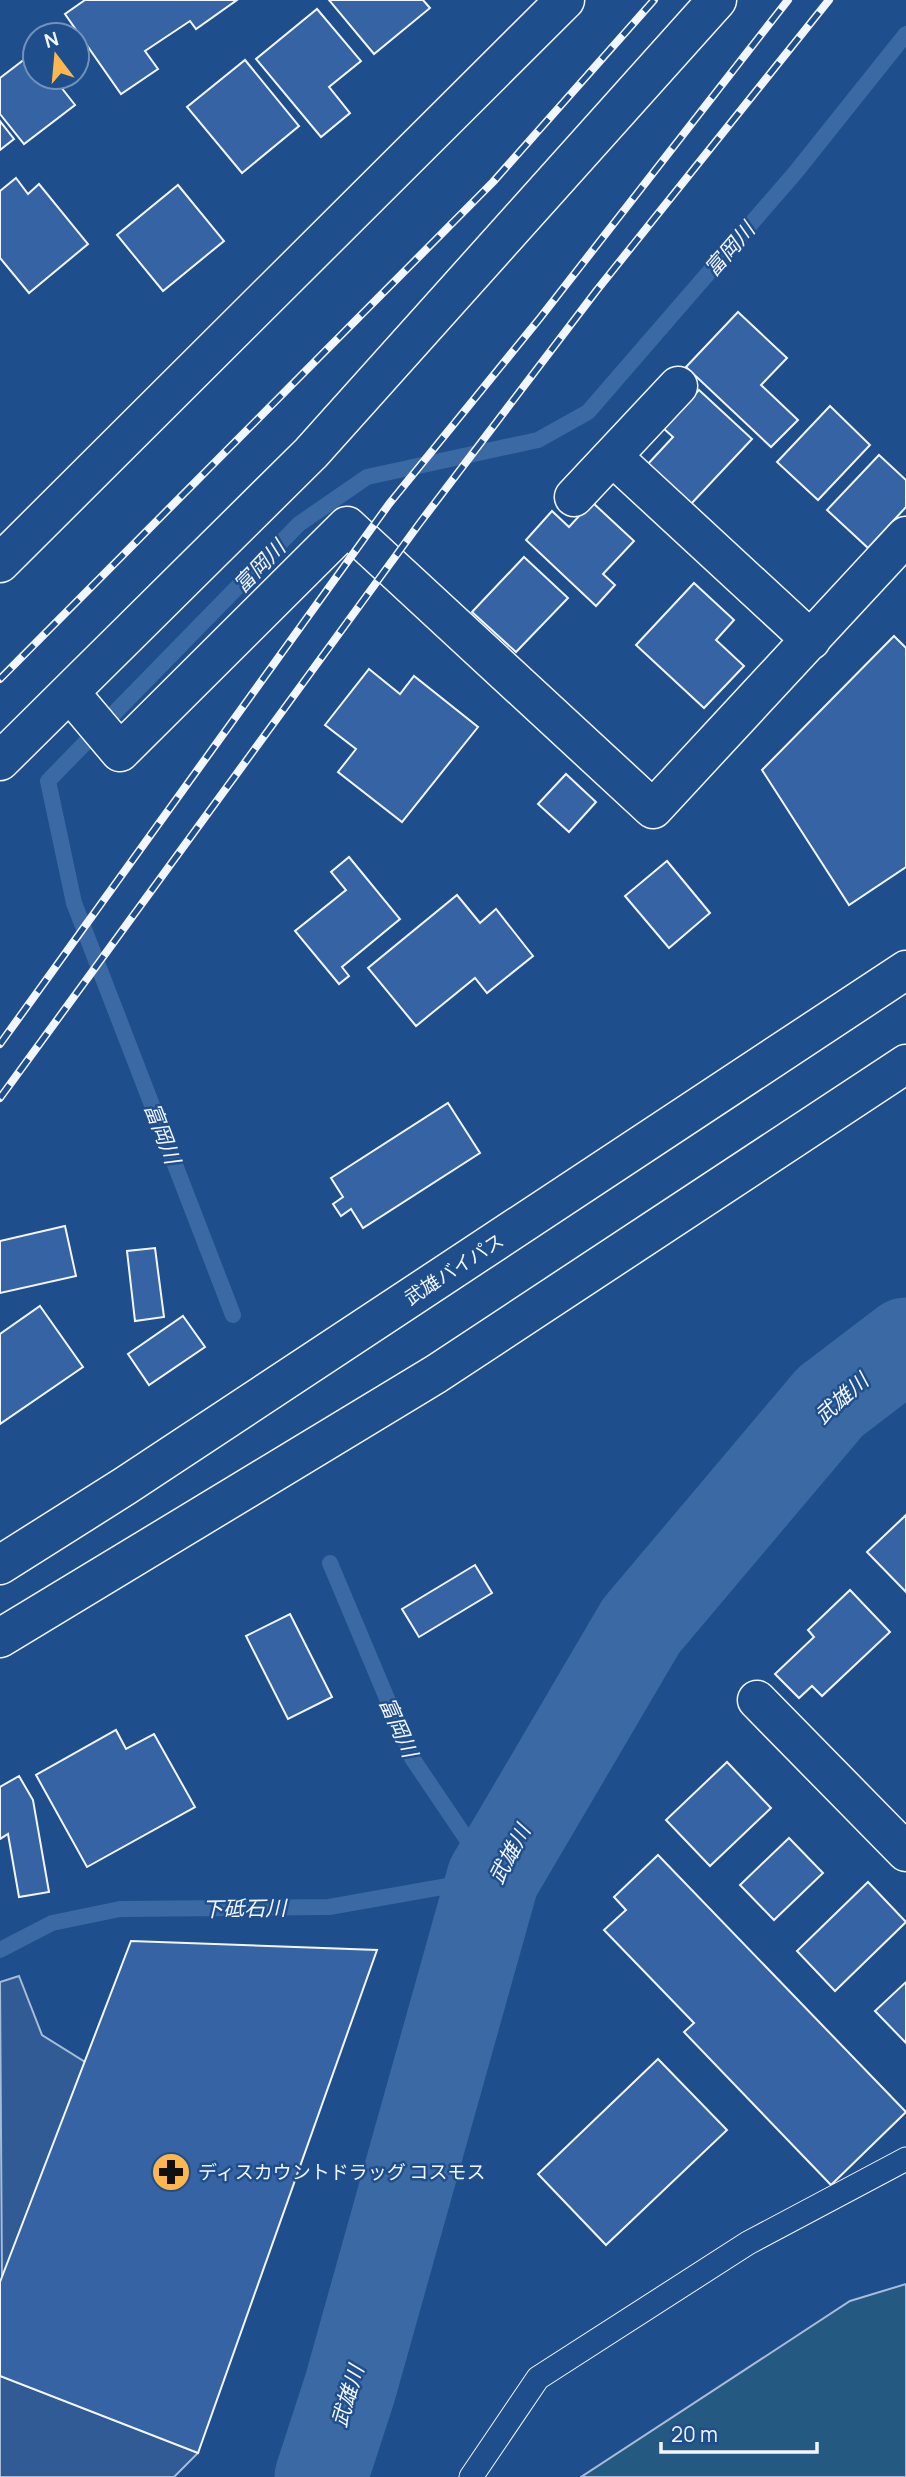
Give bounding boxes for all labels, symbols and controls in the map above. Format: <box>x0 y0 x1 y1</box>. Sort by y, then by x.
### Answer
north arrow <box>21 21 91 91</box>
text: N <box>41 25 61 54</box>
water label: 富岡川 <box>698 215 762 282</box>
water label: 富岡川 <box>227 532 292 598</box>
water label: 富岡川 <box>139 1099 188 1169</box>
street label: 武雄バイパス <box>399 1227 509 1311</box>
water label: 武雄川 <box>808 1365 875 1429</box>
water label: 富岡川 <box>373 1693 425 1763</box>
water label: 武雄川 <box>482 1818 537 1888</box>
water label: 下砥石川 <box>202 1893 288 1923</box>
pharmacy icon: ディスカウントドラッグ コスモス <box>150 2151 192 2193</box>
place label: ディスカウントドラッグ コスモス <box>198 2159 485 2185</box>
water label: 武雄川 <box>324 2360 370 2430</box>
scale bar <box>661 2410 817 2454</box>
text: 20 m <box>671 2420 718 2448</box>

